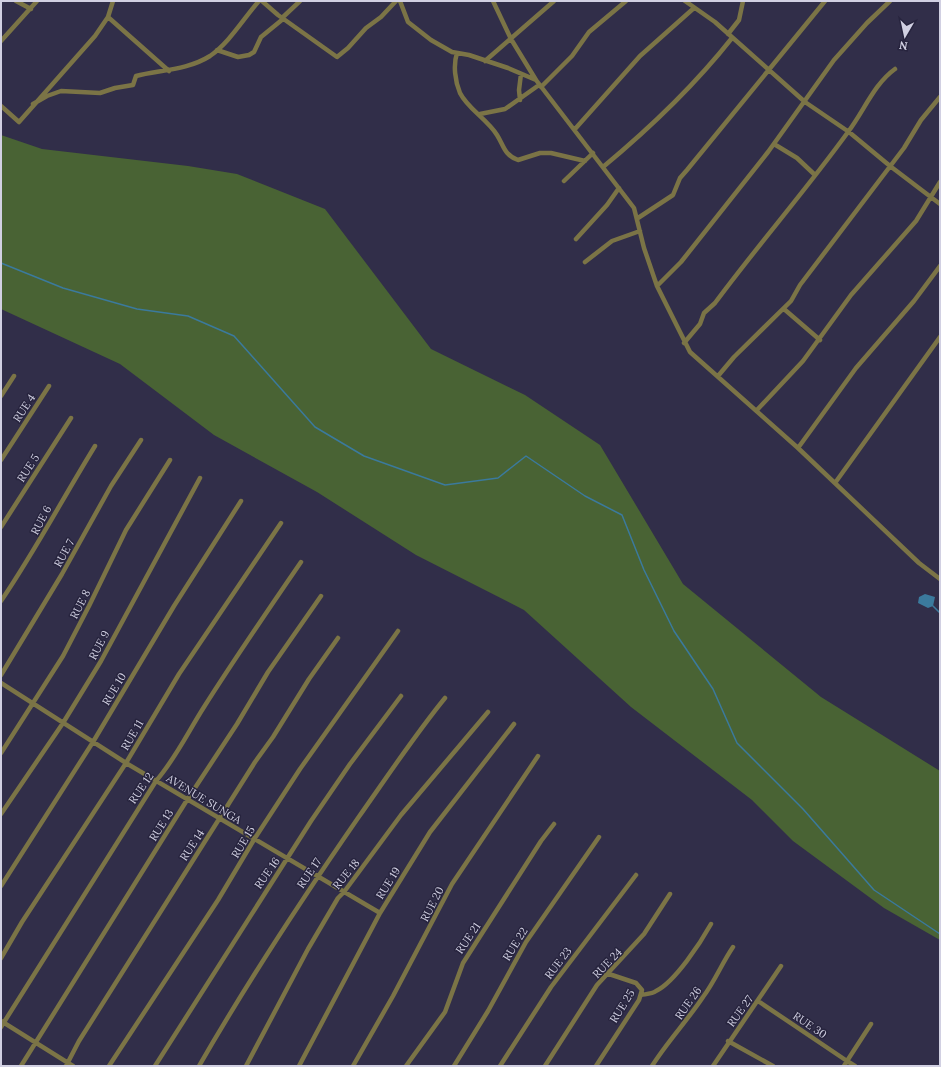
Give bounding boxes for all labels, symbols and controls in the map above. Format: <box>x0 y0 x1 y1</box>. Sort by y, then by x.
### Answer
north arrow <box>885 16 925 56</box>
text: N <box>898 38 909 53</box>
street label: RUE 4 <box>10 391 38 425</box>
street label: RUE 5 <box>14 451 42 485</box>
street label: RUE 6 <box>27 503 55 537</box>
street label: RUE 7 <box>51 537 77 569</box>
street label: RUE 8 <box>67 587 93 621</box>
street label: RUE 9 <box>85 628 113 662</box>
street label: RUE 10 <box>99 670 129 708</box>
street label: RUE 11 <box>118 717 146 753</box>
street label: RUE 12 <box>125 770 157 806</box>
street label: AVENUE SUNGA <box>163 771 245 827</box>
street label: RUE 13 <box>146 806 176 844</box>
street label: RUE 15 <box>228 823 258 861</box>
street label: RUE 14 <box>177 827 207 863</box>
street label: RUE 16 <box>251 855 283 891</box>
street label: RUE 17 <box>294 855 324 891</box>
street label: RUE 18 <box>330 856 362 892</box>
street label: RUE 19 <box>373 864 403 902</box>
street label: RUE 20 <box>417 884 447 924</box>
street label: RUE 21 <box>452 920 484 956</box>
street label: RUE 22 <box>499 925 531 963</box>
street label: RUE 23 <box>541 944 575 982</box>
street label: RUE 24 <box>589 945 625 981</box>
street label: RUE 26 <box>672 984 704 1022</box>
street label: RUE 25 <box>606 987 638 1025</box>
street label: RUE 27 <box>724 992 756 1030</box>
street label: RUE 30 <box>790 1009 830 1041</box>

